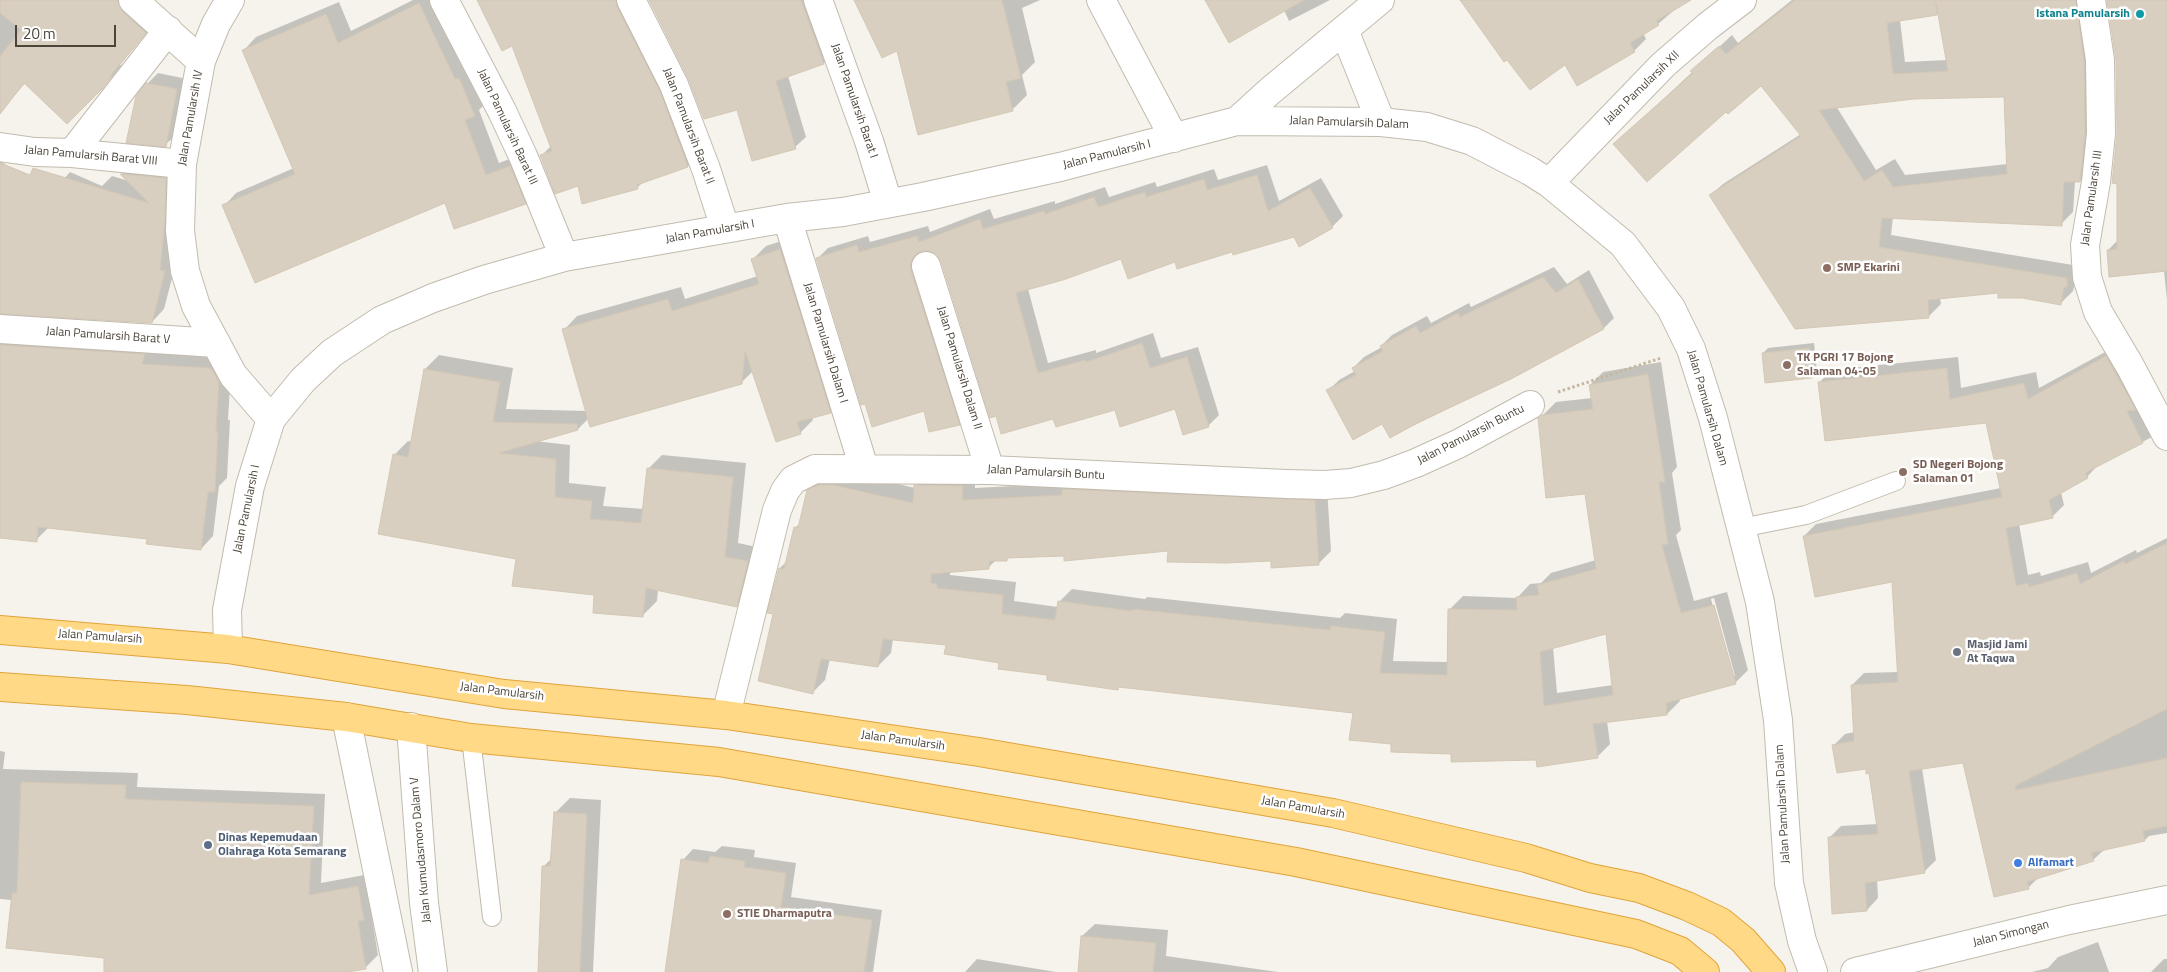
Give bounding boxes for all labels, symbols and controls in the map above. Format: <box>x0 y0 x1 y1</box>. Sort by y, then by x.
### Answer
place label: Istana Pamularsih <box>2036 7 2130 21</box>
marker: Istana Pamularsih <box>2134 8 2146 20</box>
scale bar <box>18 15 119 47</box>
text: 20 m <box>23 22 56 45</box>
street label: Jalan Pamularsih Barat I <box>828 42 880 160</box>
street label: Jalan Pamularsih XII <box>1601 48 1683 128</box>
street label: Jalan Pamularsih Barat II <box>659 66 717 186</box>
street label: Jalan Pamularsih Barat III <box>474 67 540 187</box>
street label: Jalan Pamularsih IV <box>175 69 207 167</box>
street label: Jalan Pamularsih Dalam <box>1289 114 1409 132</box>
street label: Jalan Pamularsih I <box>1062 137 1152 173</box>
street label: Jalan Pamularsih Barat VIII <box>24 143 158 169</box>
street label: Jalan Pamularsih III <box>2078 150 2106 246</box>
street label: Jalan Pamularsih I <box>664 217 756 247</box>
place label: SMP Ekarini <box>1837 261 1900 275</box>
marker: SMP Ekarini <box>1821 262 1833 274</box>
street label: Jalan Pamularsih Dalam I <box>800 281 850 405</box>
street label: Jalan Pamularsih Dalam II <box>933 305 985 431</box>
street label: Jalan Pamularsih Barat V <box>45 324 171 348</box>
street label: Jalan Pamularsih Dalam <box>1684 349 1730 467</box>
place label: TK PGRI 17 Bojong Salaman 04-05 <box>1797 351 1893 379</box>
marker: TK PGRI 17 Bojong Salaman 04-05 <box>1781 359 1793 371</box>
street label: Jalan Pamularsih Buntu <box>1415 402 1527 468</box>
place label: SD Negeri Bojong Salaman 01 <box>1913 458 2003 486</box>
street label: Jalan Pamularsih I <box>231 463 263 555</box>
street label: Jalan Pamularsih Buntu <box>987 463 1105 483</box>
marker: SD Negeri Bojong Salaman 01 <box>1897 466 1909 478</box>
street label: Jalan Pamularsih <box>57 627 143 647</box>
place label: Masjid Jami At Taqwa <box>1967 638 2027 666</box>
marker: Masjid Jami At Taqwa <box>1951 646 1963 658</box>
street label: Jalan Pamularsih <box>459 680 545 704</box>
street label: Jalan Pamularsih <box>860 728 946 754</box>
street label: Jalan Pamularsih Dalam <box>1773 744 1793 864</box>
street label: Jalan Kumudasmoro Dalam V <box>407 776 435 924</box>
street label: Jalan Pamularsih <box>1260 794 1346 822</box>
place label: Dinas Kepemudaan Olahraga Kota Semarang <box>218 831 347 859</box>
marker: Dinas Kepemudaan Olahraga Kota Semarang <box>202 839 214 851</box>
place label: Alfamart <box>2028 856 2074 870</box>
marker: Alfamart <box>2012 857 2024 869</box>
place label: STIE Dharmaputra <box>737 907 832 921</box>
marker: STIE Dharmaputra <box>721 908 733 920</box>
street label: Jalan Simongan <box>1971 918 2051 950</box>

